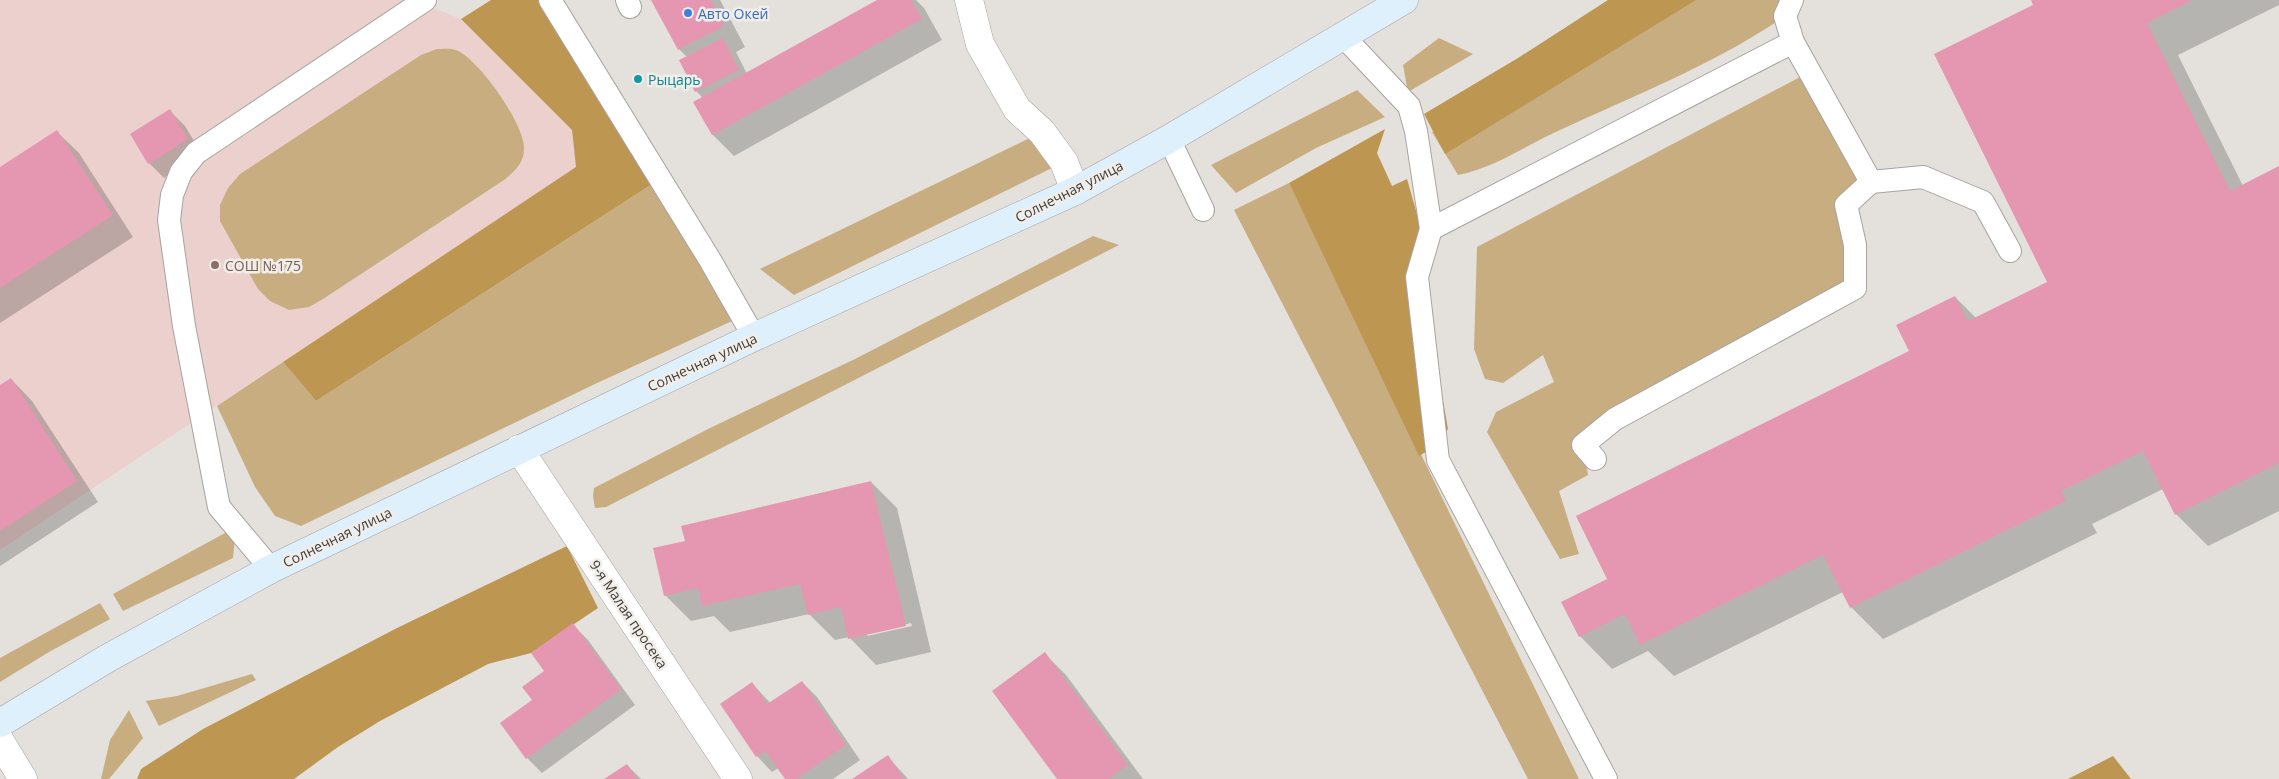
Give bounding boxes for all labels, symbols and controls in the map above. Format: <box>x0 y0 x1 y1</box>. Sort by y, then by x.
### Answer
place label: Авто Окей <box>698 4 768 23</box>
marker: Авто Окей <box>682 7 694 19</box>
place label: Рыцарь <box>648 70 701 89</box>
marker: Рыцарь <box>632 73 644 85</box>
street label: Солнечная улица <box>1012 156 1126 226</box>
place label: СОШ №175 <box>225 256 301 275</box>
marker: СОШ №175 <box>209 259 221 271</box>
street label: Солнечная улица <box>644 328 760 396</box>
street label: Солнечная улица <box>279 502 395 572</box>
street label: 9-я Малая просека <box>586 556 672 672</box>

